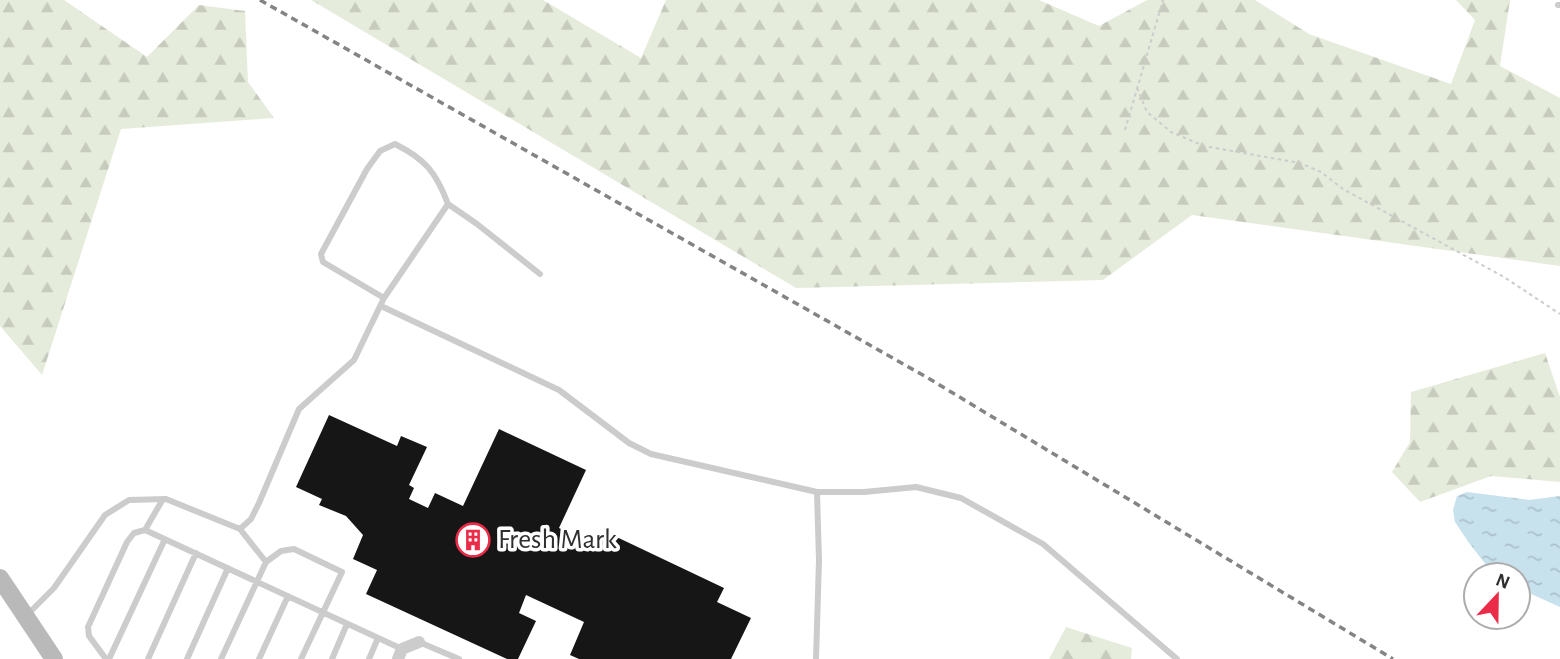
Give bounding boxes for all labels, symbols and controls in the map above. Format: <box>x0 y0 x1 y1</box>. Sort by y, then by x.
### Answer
building icon: Fresh Mark <box>454 521 492 559</box>
place label: Fresh Mark <box>498 526 617 554</box>
north arrow <box>1462 561 1532 631</box>
text: N <box>1493 570 1512 593</box>

